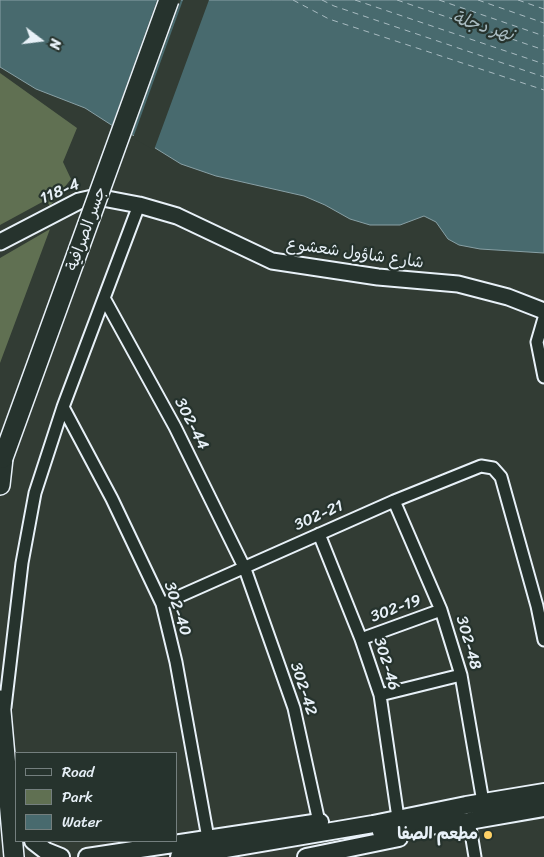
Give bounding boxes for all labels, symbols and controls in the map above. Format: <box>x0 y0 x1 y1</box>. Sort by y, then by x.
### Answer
water label: نهر دجلة <box>450 7 516 47</box>
north arrow <box>15 15 65 65</box>
text: N <box>42 36 68 52</box>
street label: 118-4 <box>37 175 83 209</box>
street label: جسر الصرافية <box>63 184 111 274</box>
street label: شارع شاؤول شعشوع <box>285 235 425 273</box>
street label: 302-44 <box>170 395 212 453</box>
street label: 302-21 <box>292 497 346 535</box>
street label: 302-40 <box>159 580 195 638</box>
street label: 302-19 <box>368 591 424 627</box>
street label: 302-48 <box>451 614 485 672</box>
street label: 302-46 <box>369 635 403 693</box>
street label: 302-42 <box>285 660 321 718</box>
legend <box>15 752 178 842</box>
text: Road <box>62 759 94 785</box>
text: Park <box>62 784 93 810</box>
text: Water <box>62 809 102 835</box>
place label: مطعم الصفا <box>397 825 478 845</box>
marker: مطعم الصفا <box>482 829 494 841</box>

